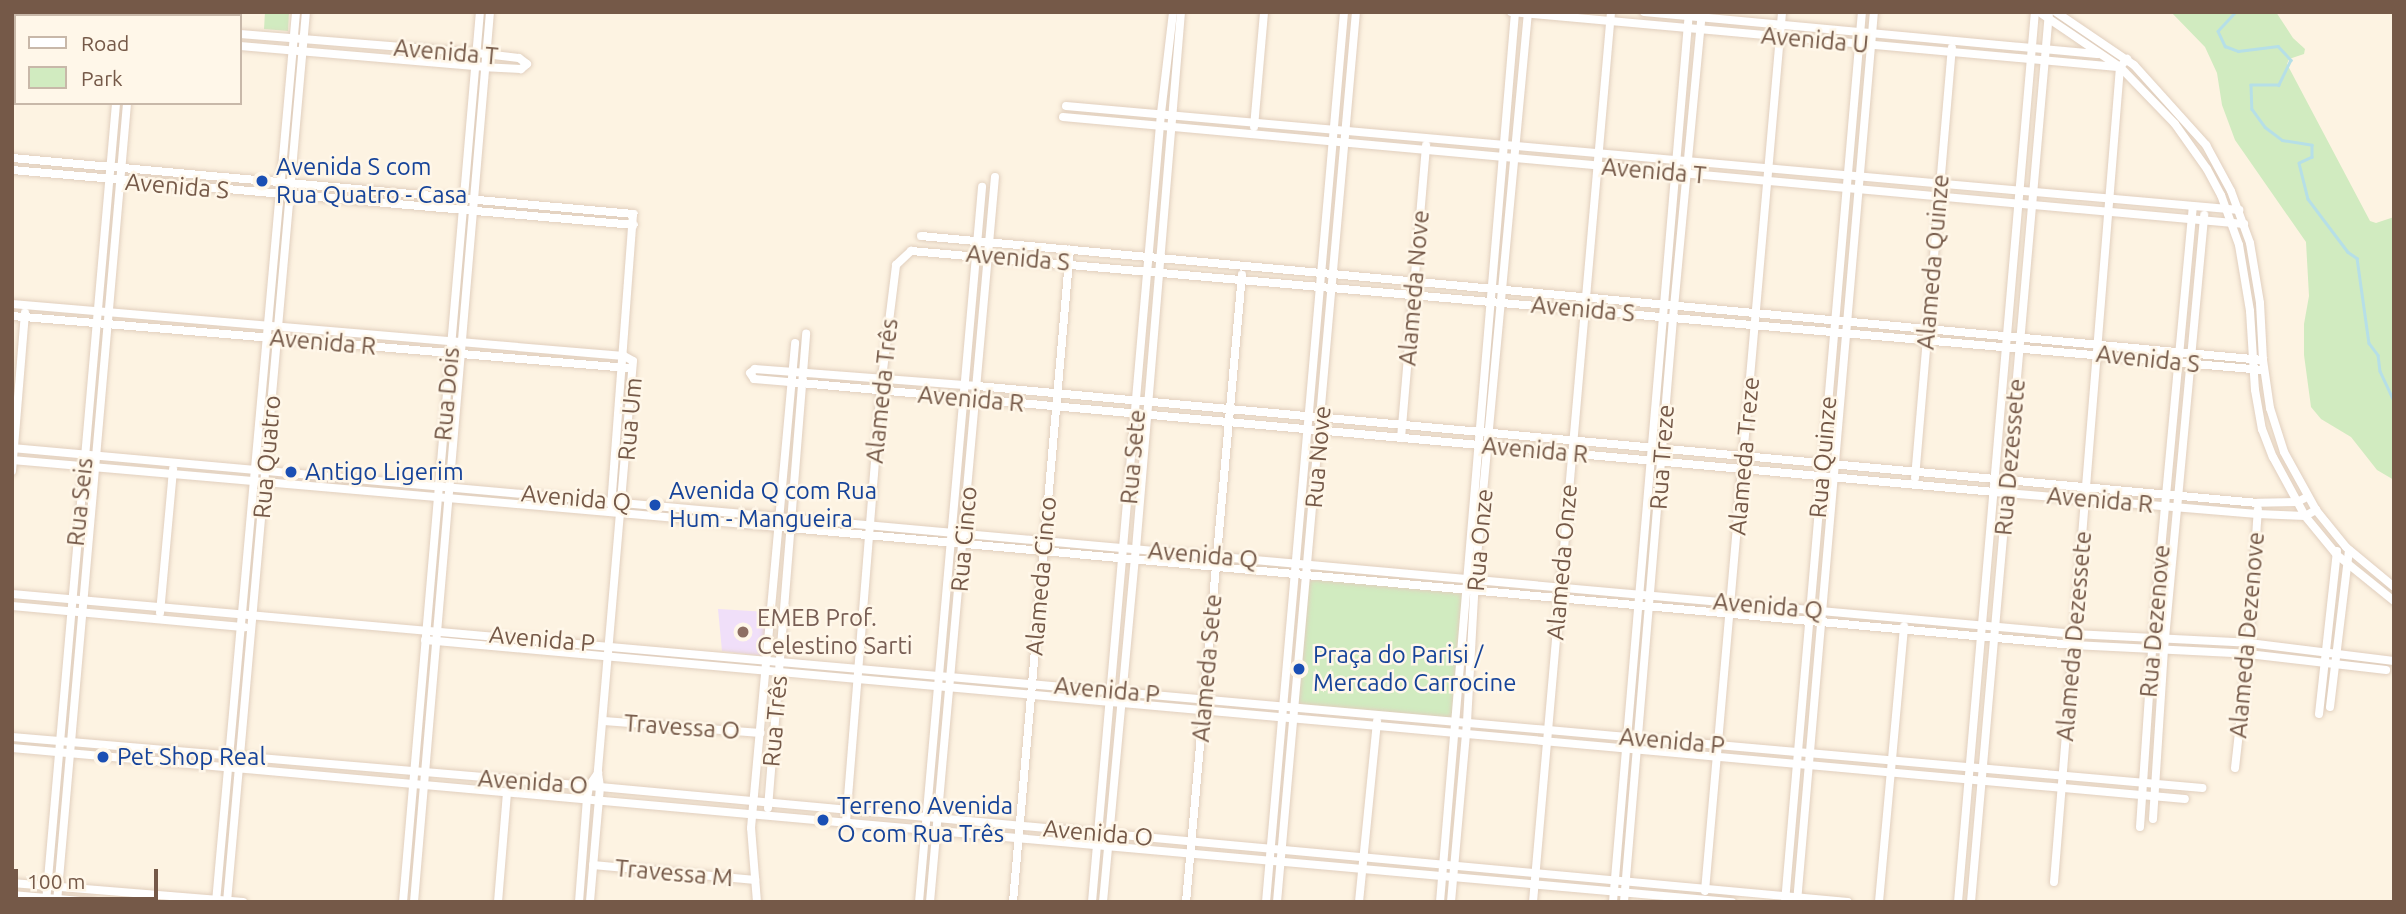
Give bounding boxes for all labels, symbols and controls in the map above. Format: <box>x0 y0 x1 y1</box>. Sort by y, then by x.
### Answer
legend <box>14 14 242 105</box>
street label: Avenida U <box>1760 21 1870 59</box>
text: Road <box>81 31 129 55</box>
street label: Avenida T <box>392 33 500 71</box>
text: Park <box>81 66 123 90</box>
street label: Avenida T <box>1600 152 1708 190</box>
place label: Avenida S com Rua Quatro - Casa <box>276 153 467 209</box>
street label: Avenida S <box>124 167 230 205</box>
marker: Avenida S com Rua Quatro - Casa <box>254 173 270 189</box>
street label: Alameda Quinze <box>1911 173 1955 351</box>
street label: Alameda Nove <box>1393 209 1435 367</box>
street label: Avenida S <box>965 239 1071 277</box>
street label: Avenida S <box>1530 290 1636 328</box>
street label: Alameda Três <box>860 317 904 465</box>
street label: Avenida R <box>269 323 377 361</box>
street label: Avenida S <box>2095 339 2201 379</box>
street label: Rua Dois <box>429 346 465 442</box>
street label: Rua Um <box>612 376 648 462</box>
street label: Alameda Treze <box>1723 376 1765 536</box>
street label: Rua Dezessete <box>1989 377 2031 537</box>
street label: Avenida R <box>917 380 1025 418</box>
street label: Rua Quatro <box>247 394 287 520</box>
street label: Rua Quinze <box>1803 395 1843 519</box>
street label: Rua Treze <box>1644 403 1680 511</box>
street label: Rua Nove <box>1299 405 1337 509</box>
street label: Rua Sete <box>1115 408 1151 506</box>
street label: Avenida R <box>1481 431 1589 469</box>
street label: Rua Seis <box>61 456 99 548</box>
place label: Antigo Ligerim <box>305 458 464 486</box>
marker: Antigo Ligerim <box>283 464 299 480</box>
place label: Avenida Q com Rua Hum - Mangueira <box>669 477 877 533</box>
street label: Avenida Q <box>520 479 632 517</box>
street label: Avenida R <box>2046 481 2154 519</box>
street label: Alameda Onze <box>1541 483 1583 641</box>
street label: Rua Cinco <box>945 485 983 593</box>
street label: Rua Onze <box>1461 487 1499 593</box>
street label: Alameda Cinco <box>1020 495 1062 657</box>
marker: Avenida Q com Rua Hum - Mangueira <box>647 497 663 513</box>
street label: Alameda Dezessete <box>2050 530 2098 742</box>
street label: Alameda Dezenove <box>2224 531 2270 739</box>
street label: Avenida Q <box>1147 536 1259 574</box>
street label: Rua Dezenove <box>2134 543 2176 699</box>
street label: Avenida Q <box>1712 587 1824 625</box>
street label: Alameda Sete <box>1186 593 1228 743</box>
place label: EMEB Prof. Celestino Sarti <box>757 604 913 660</box>
street label: Avenida P <box>488 620 596 658</box>
marker: EMEB Prof. Celestino Sarti <box>735 624 751 640</box>
place label: Praça do Parisi / Mercado Carrocine <box>1313 641 1516 697</box>
marker: Praça do Parisi / Mercado Carrocine <box>1291 661 1307 677</box>
street label: Avenida P <box>1053 671 1161 709</box>
street label: Rua Três <box>757 674 793 768</box>
street label: Travessa O <box>623 709 741 745</box>
street label: Avenida P <box>1618 722 1726 760</box>
place label: Pet Shop Real <box>117 743 266 771</box>
marker: Pet Shop Real <box>95 749 111 765</box>
street label: Avenida O <box>477 764 589 800</box>
place label: Terreno Avenida O com Rua Três <box>837 792 1013 848</box>
marker: Terreno Avenida O com Rua Três <box>815 812 831 828</box>
street label: Avenida O <box>1042 814 1154 852</box>
street label: Travessa M <box>614 853 734 893</box>
scale bar <box>18 855 161 899</box>
text: 100 m <box>27 869 85 893</box>

